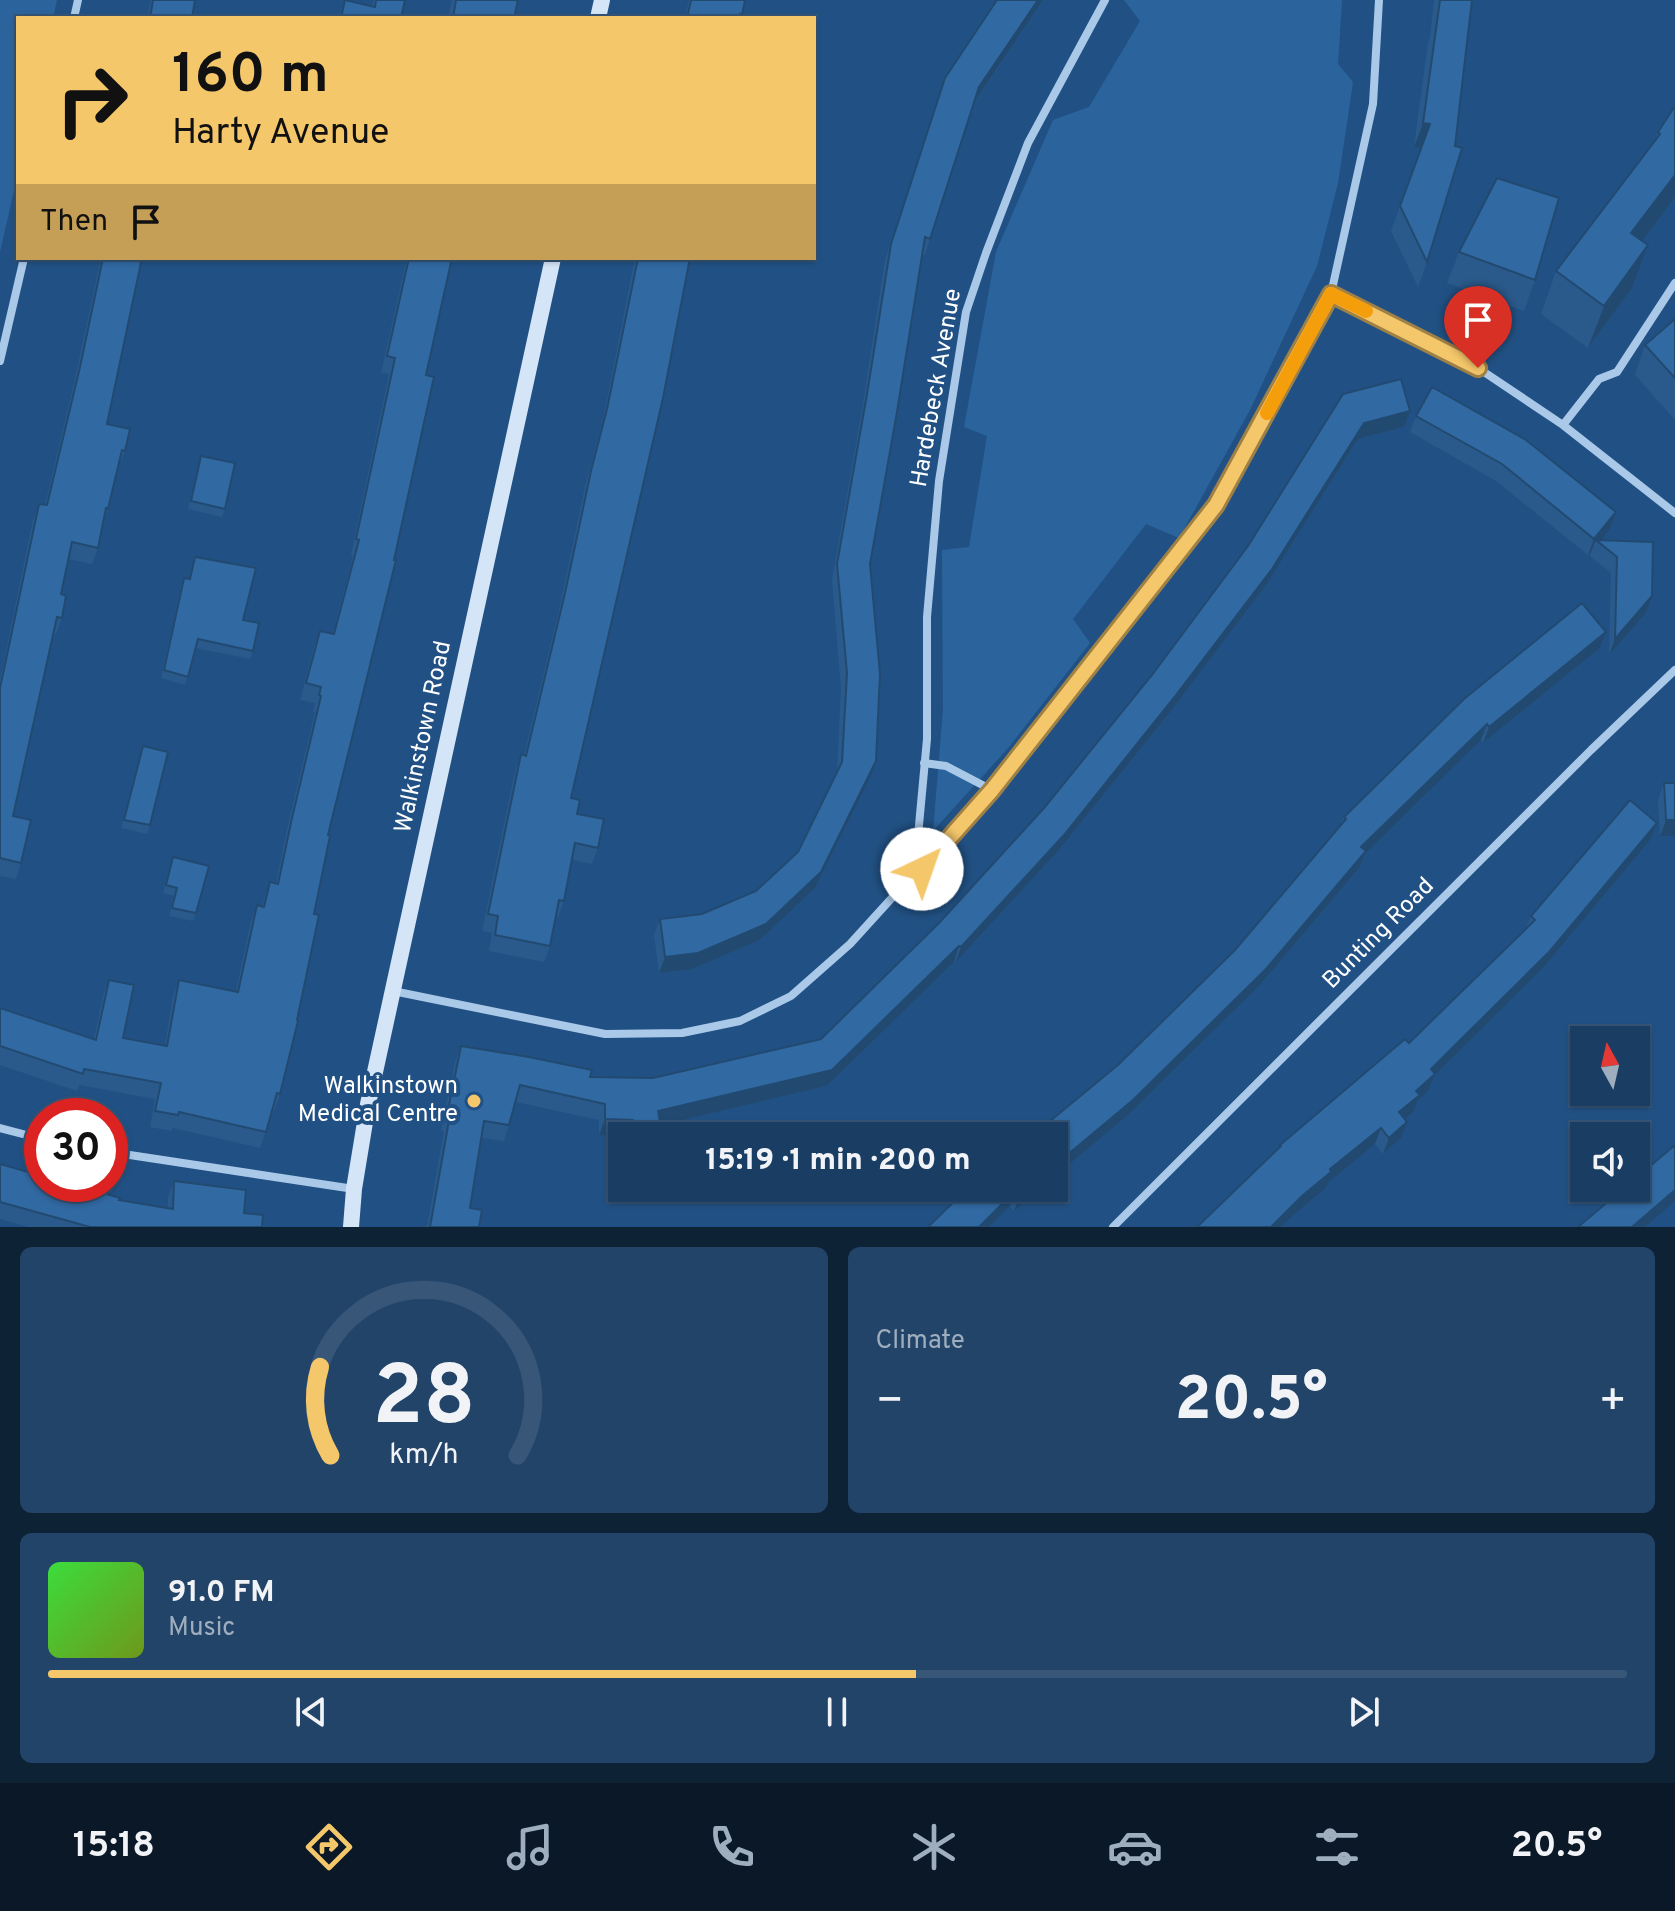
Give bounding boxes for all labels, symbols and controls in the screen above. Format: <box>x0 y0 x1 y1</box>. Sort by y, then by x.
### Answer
text: 160 m <box>172 42 329 112</box>
icon: right <box>40 48 144 152</box>
text: Harty Avenue <box>172 111 389 157</box>
icon: arrive <box>124 200 168 244</box>
text: Then <box>40 204 108 241</box>
street label: Hardebeck Avenue <box>905 286 969 490</box>
pin <box>1444 286 1512 368</box>
icon: arrive <box>1456 298 1500 342</box>
street label: Walkinstown Road <box>389 638 459 836</box>
position arrow <box>880 827 964 911</box>
street label: Bunting Road <box>1317 872 1441 996</box>
north arrow <box>1570 1026 1650 1106</box>
map controls <box>1570 1026 1650 1202</box>
place label: Walkinstown Medical Centre <box>298 1072 458 1130</box>
marker: Walkinstown Medical Centre <box>465 1092 483 1110</box>
speed limit sign: 30 <box>24 1098 128 1202</box>
button: sound <box>1570 1122 1650 1202</box>
text: 15:19 · 1 min · 200 m <box>705 1143 971 1180</box>
text: Climate <box>876 1325 965 1358</box>
text: 28 <box>372 1349 475 1454</box>
text: 20.5° <box>1175 1365 1328 1441</box>
text: − <box>876 1375 904 1431</box>
text: + <box>1599 1375 1627 1431</box>
text: km/h <box>389 1438 458 1474</box>
text: 91.0 FM <box>168 1575 275 1612</box>
text: Music <box>168 1612 235 1645</box>
icon: previous <box>289 1690 333 1734</box>
icon: pause <box>815 1690 859 1734</box>
icon: next <box>1342 1690 1386 1734</box>
icon: directions <box>301 1819 357 1875</box>
icon: music <box>502 1819 558 1875</box>
icon: phone <box>704 1819 760 1875</box>
icon: climate <box>906 1819 962 1875</box>
icon: car <box>1107 1819 1163 1875</box>
icon: filters <box>1309 1819 1365 1875</box>
text: 15:18 <box>73 1824 155 1870</box>
text: 20.5° <box>1511 1824 1602 1870</box>

